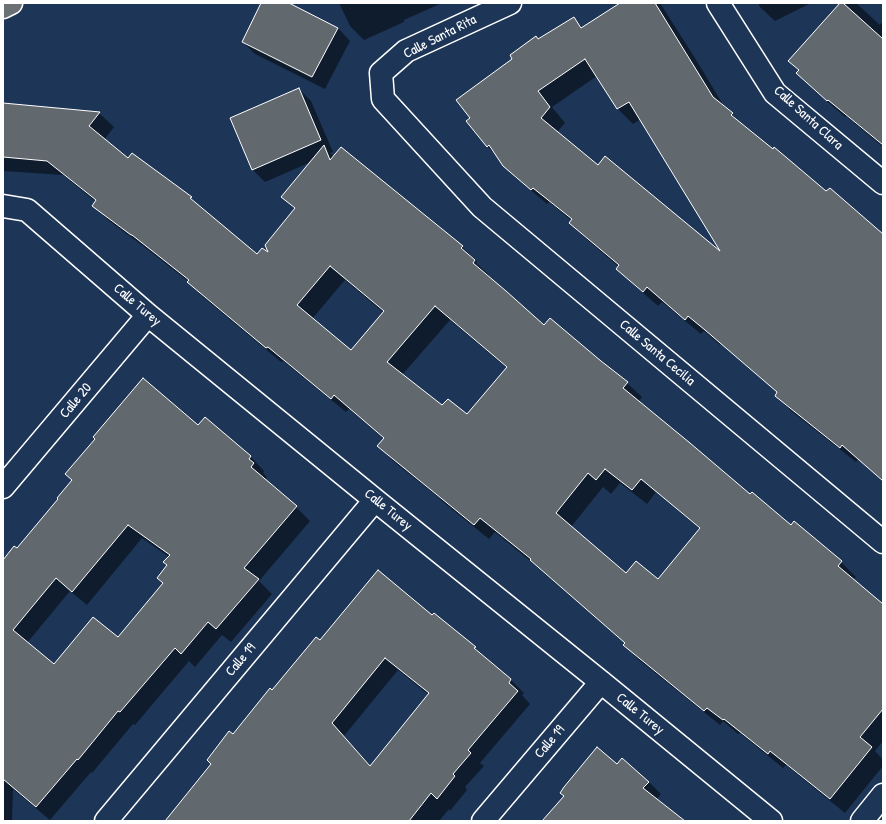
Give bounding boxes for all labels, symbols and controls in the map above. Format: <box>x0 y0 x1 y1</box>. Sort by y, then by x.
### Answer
street label: Calle Santa Rita <box>401 11 479 63</box>
street label: Calle Santa Clara <box>770 82 846 154</box>
street label: Calle Turey <box>110 280 164 330</box>
street label: Calle Santa Cecilia <box>616 316 698 390</box>
street label: Calle 20 <box>56 380 96 422</box>
street label: Calle Turey <box>361 486 415 534</box>
street label: Calle 19 <box>222 640 260 680</box>
street label: Calle Turey <box>613 690 667 738</box>
street label: Calle 19 <box>531 722 569 762</box>

